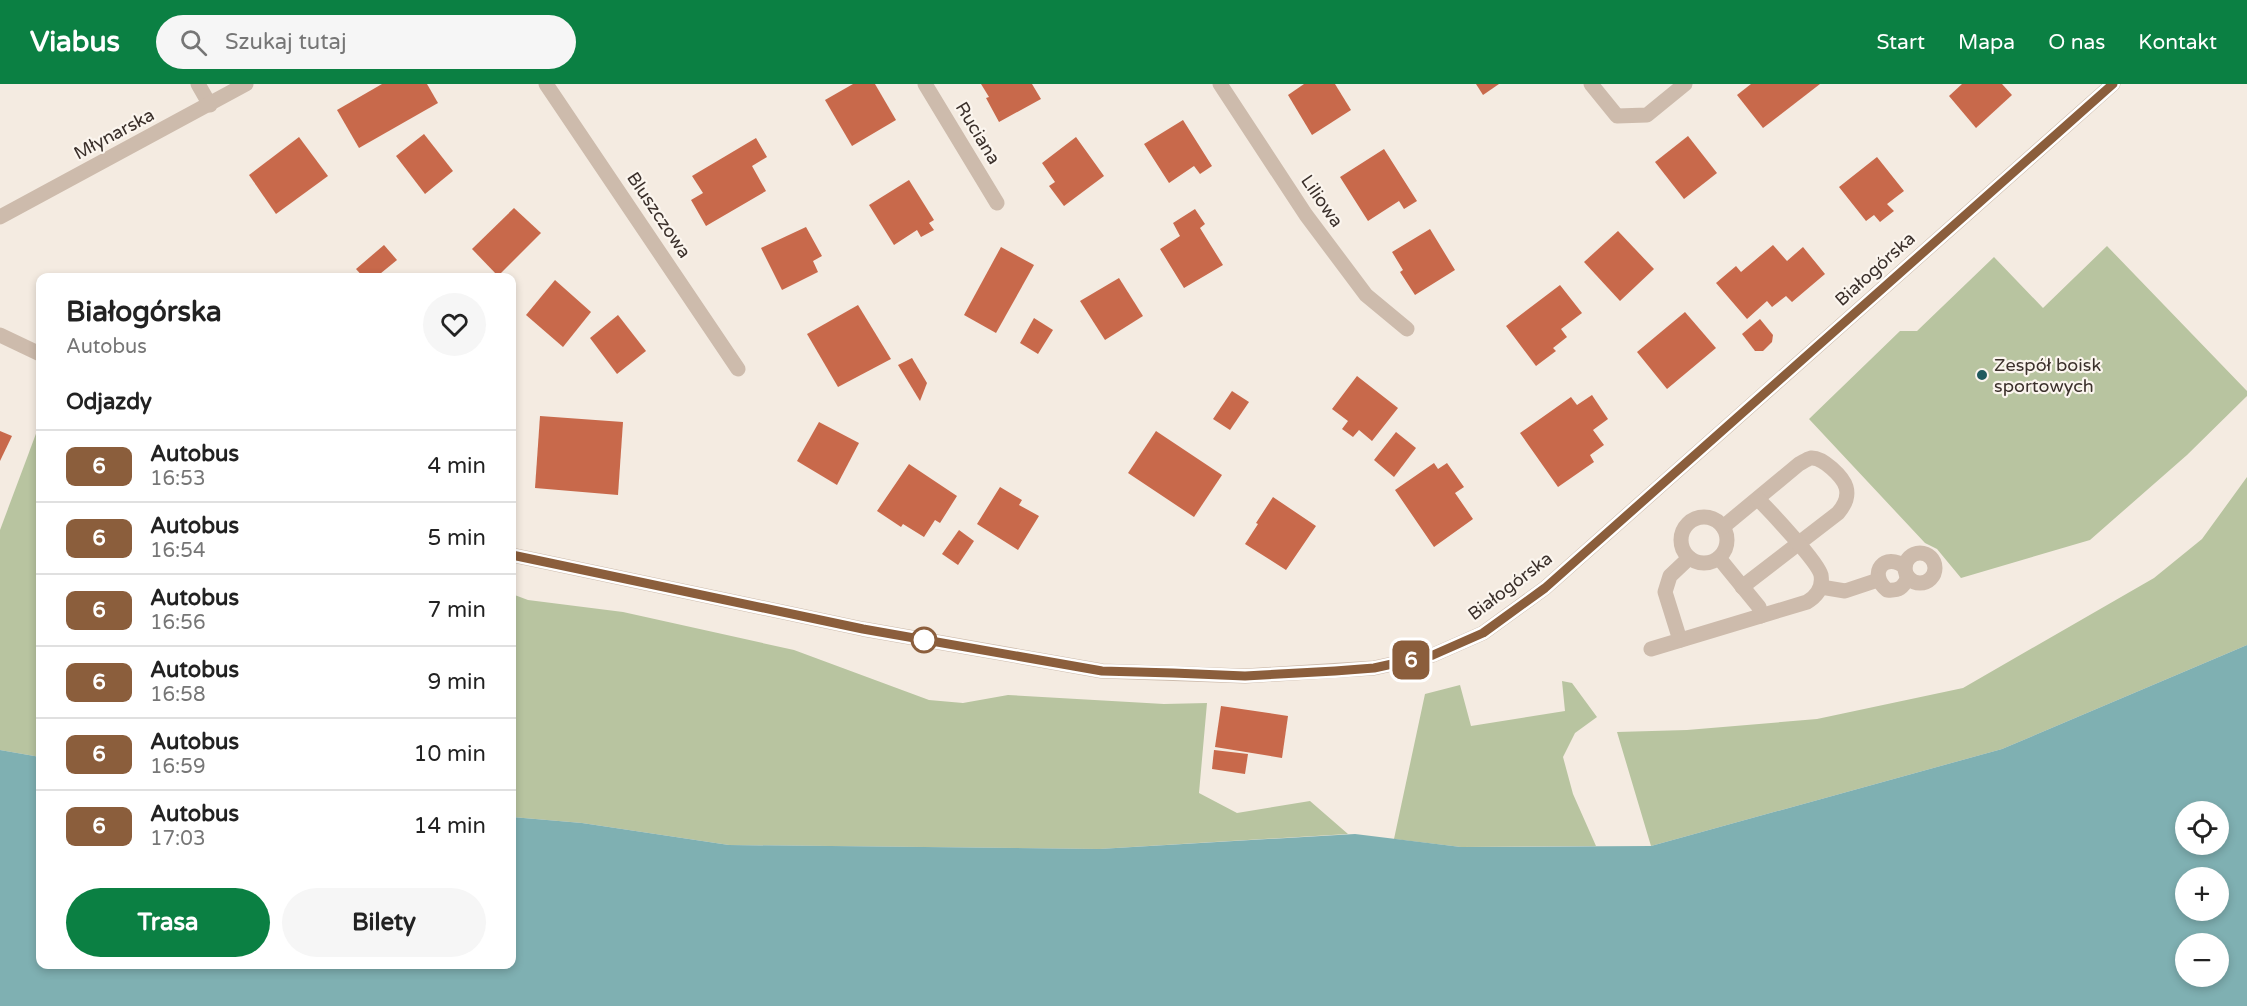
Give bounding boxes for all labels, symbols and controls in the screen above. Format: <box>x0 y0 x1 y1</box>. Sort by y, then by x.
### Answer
search box <box>156 15 576 69</box>
text: Viabus <box>30 25 120 59</box>
icon: search <box>177 26 210 59</box>
text: Szukaj tutaj <box>225 29 347 55</box>
text: Start <box>1877 30 1925 55</box>
text: Mapa <box>1958 30 2015 55</box>
text: O nas <box>2048 30 2105 55</box>
text: Kontakt <box>2138 30 2217 55</box>
street label: Ruciana <box>951 98 1005 168</box>
street label: Młynarska <box>70 104 158 164</box>
street label: Bluszczowa <box>622 168 696 262</box>
street label: Liliowa <box>1296 171 1348 231</box>
street label: Białogórska <box>1830 227 1920 311</box>
button: heart <box>423 293 486 356</box>
text: Białogórska <box>66 295 222 329</box>
text: Autobus <box>66 335 147 359</box>
place label: Zespół boisk sportowych <box>1994 354 2101 397</box>
marker: Zespół boisk sportowych <box>1975 368 1989 382</box>
text: Odjazdy <box>66 389 152 415</box>
text: Autobus <box>150 441 239 467</box>
text: 4 min <box>427 453 486 479</box>
text: 6 <box>92 454 106 479</box>
text: 16:53 <box>150 467 205 491</box>
text: Autobus <box>150 513 239 539</box>
text: 5 min <box>427 525 486 551</box>
text: 6 <box>92 526 106 551</box>
text: 16:54 <box>150 539 205 563</box>
street label: Białogórska <box>1463 547 1557 625</box>
text: Autobus <box>150 585 239 611</box>
text: 7 min <box>427 597 486 623</box>
text: 6 <box>92 598 106 623</box>
text: 16:56 <box>150 611 205 635</box>
unlabelled marker <box>911 627 937 653</box>
line badge: 6 <box>1392 640 1430 680</box>
text: 6 <box>1404 648 1418 673</box>
text: Autobus <box>150 657 239 683</box>
text: 9 min <box>427 669 486 695</box>
text: 6 <box>92 670 106 695</box>
text: 16:58 <box>150 683 205 707</box>
text: Autobus <box>150 729 239 755</box>
text: 10 min <box>414 741 486 767</box>
text: 6 <box>92 742 106 767</box>
text: 16:59 <box>150 755 205 779</box>
text: Autobus <box>150 801 239 827</box>
map controls <box>2175 801 2229 987</box>
button: locate <box>2175 801 2229 855</box>
text: 14 min <box>414 813 486 839</box>
text: 6 <box>92 814 106 839</box>
text: 17:03 <box>150 827 205 851</box>
button: + <box>2175 867 2229 921</box>
button: Trasa <box>66 888 270 957</box>
button: Bilety <box>282 888 486 957</box>
button: − <box>2175 933 2229 987</box>

